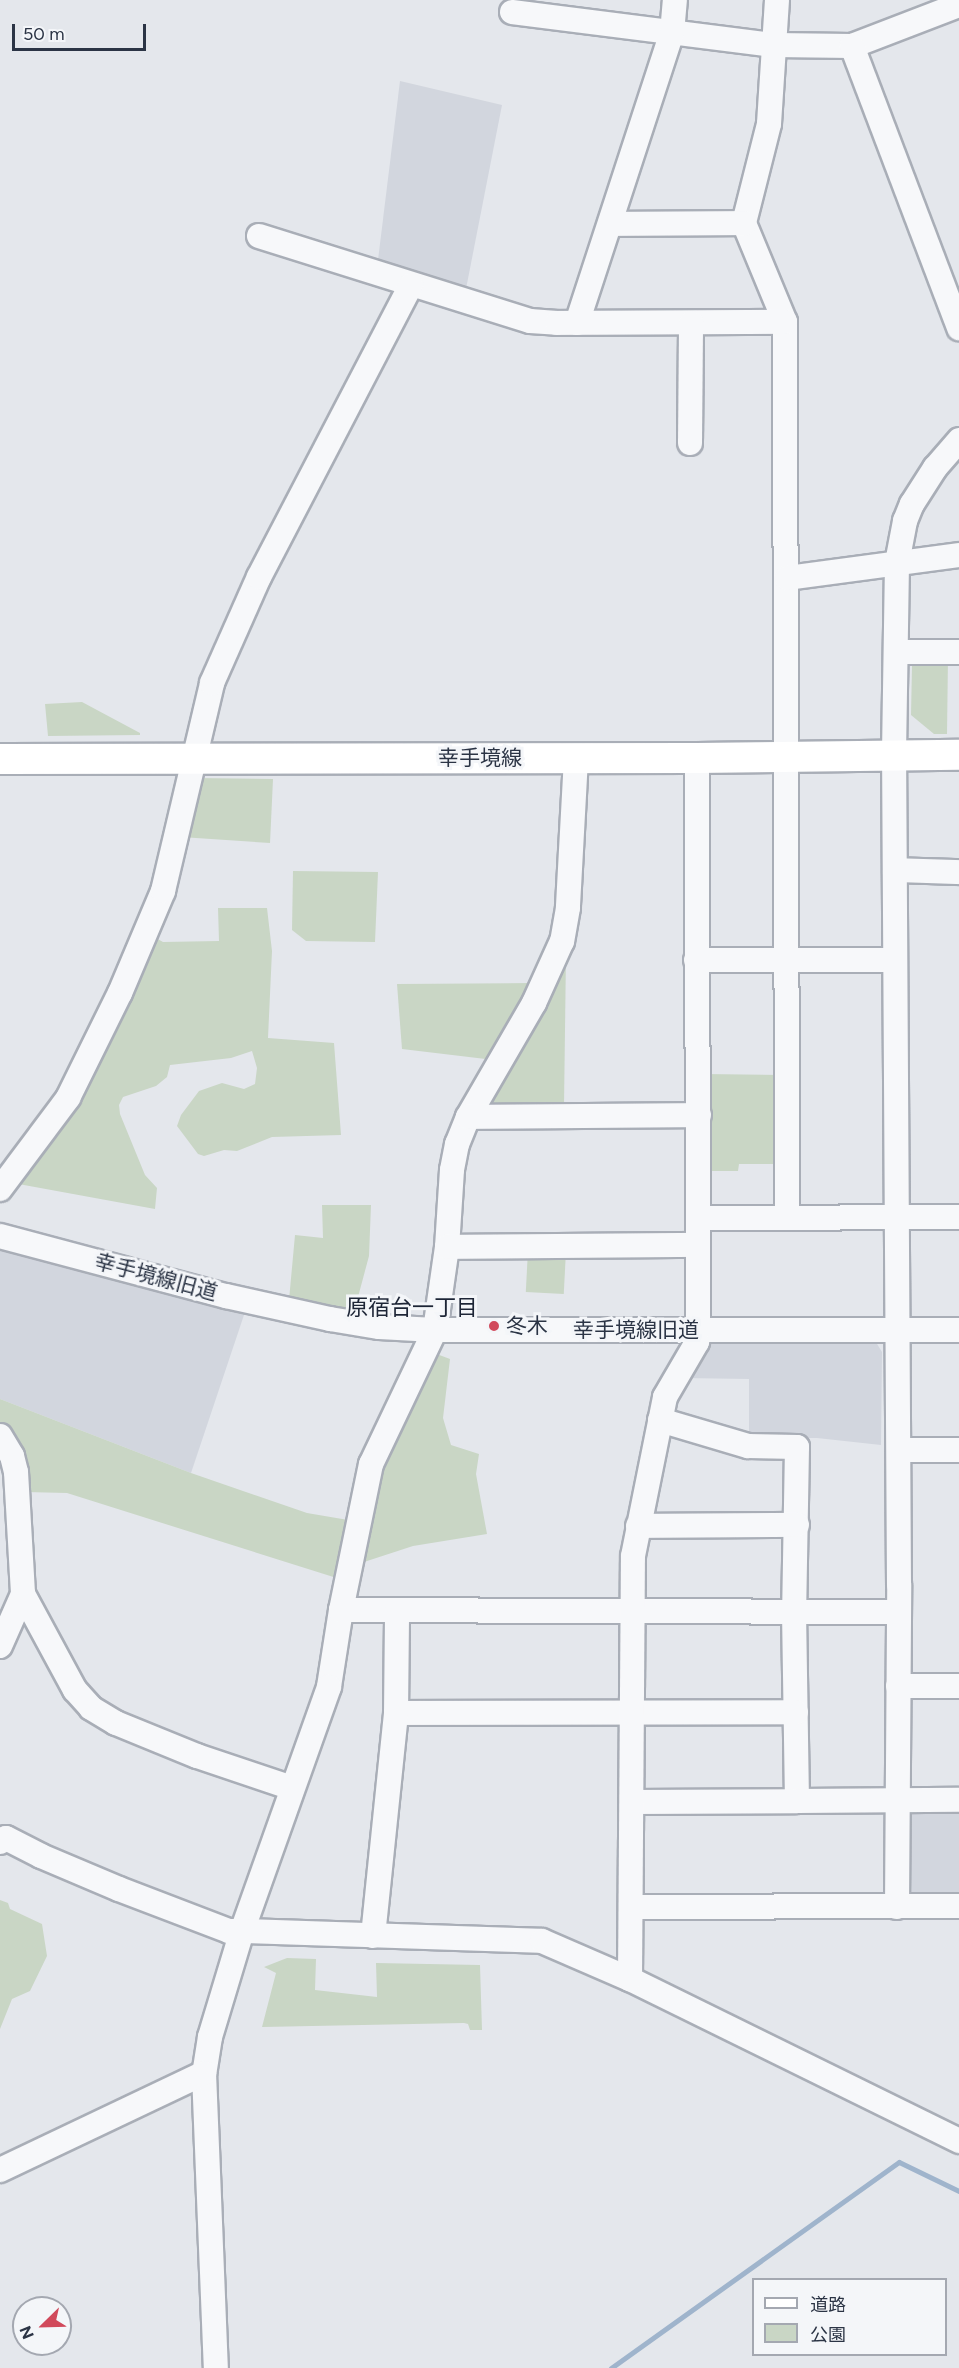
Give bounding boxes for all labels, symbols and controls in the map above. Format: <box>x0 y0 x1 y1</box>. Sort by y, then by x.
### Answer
scale bar <box>15 12 148 50</box>
text: 50 m <box>23 23 65 45</box>
street label: 幸手境線 <box>438 745 522 771</box>
street label: 幸手境線旧道 <box>92 1249 220 1305</box>
district label: 原宿台一丁目 <box>346 1295 478 1321</box>
place label: 冬木 <box>506 1313 548 1339</box>
street label: 幸手境線旧道 <box>573 1317 699 1343</box>
marker: 冬木 <box>487 1319 501 1333</box>
legend <box>752 2278 947 2356</box>
text: 道路 <box>810 2294 846 2316</box>
north arrow <box>12 2296 72 2356</box>
text: N <box>16 2323 38 2342</box>
text: 公園 <box>810 2324 846 2346</box>

